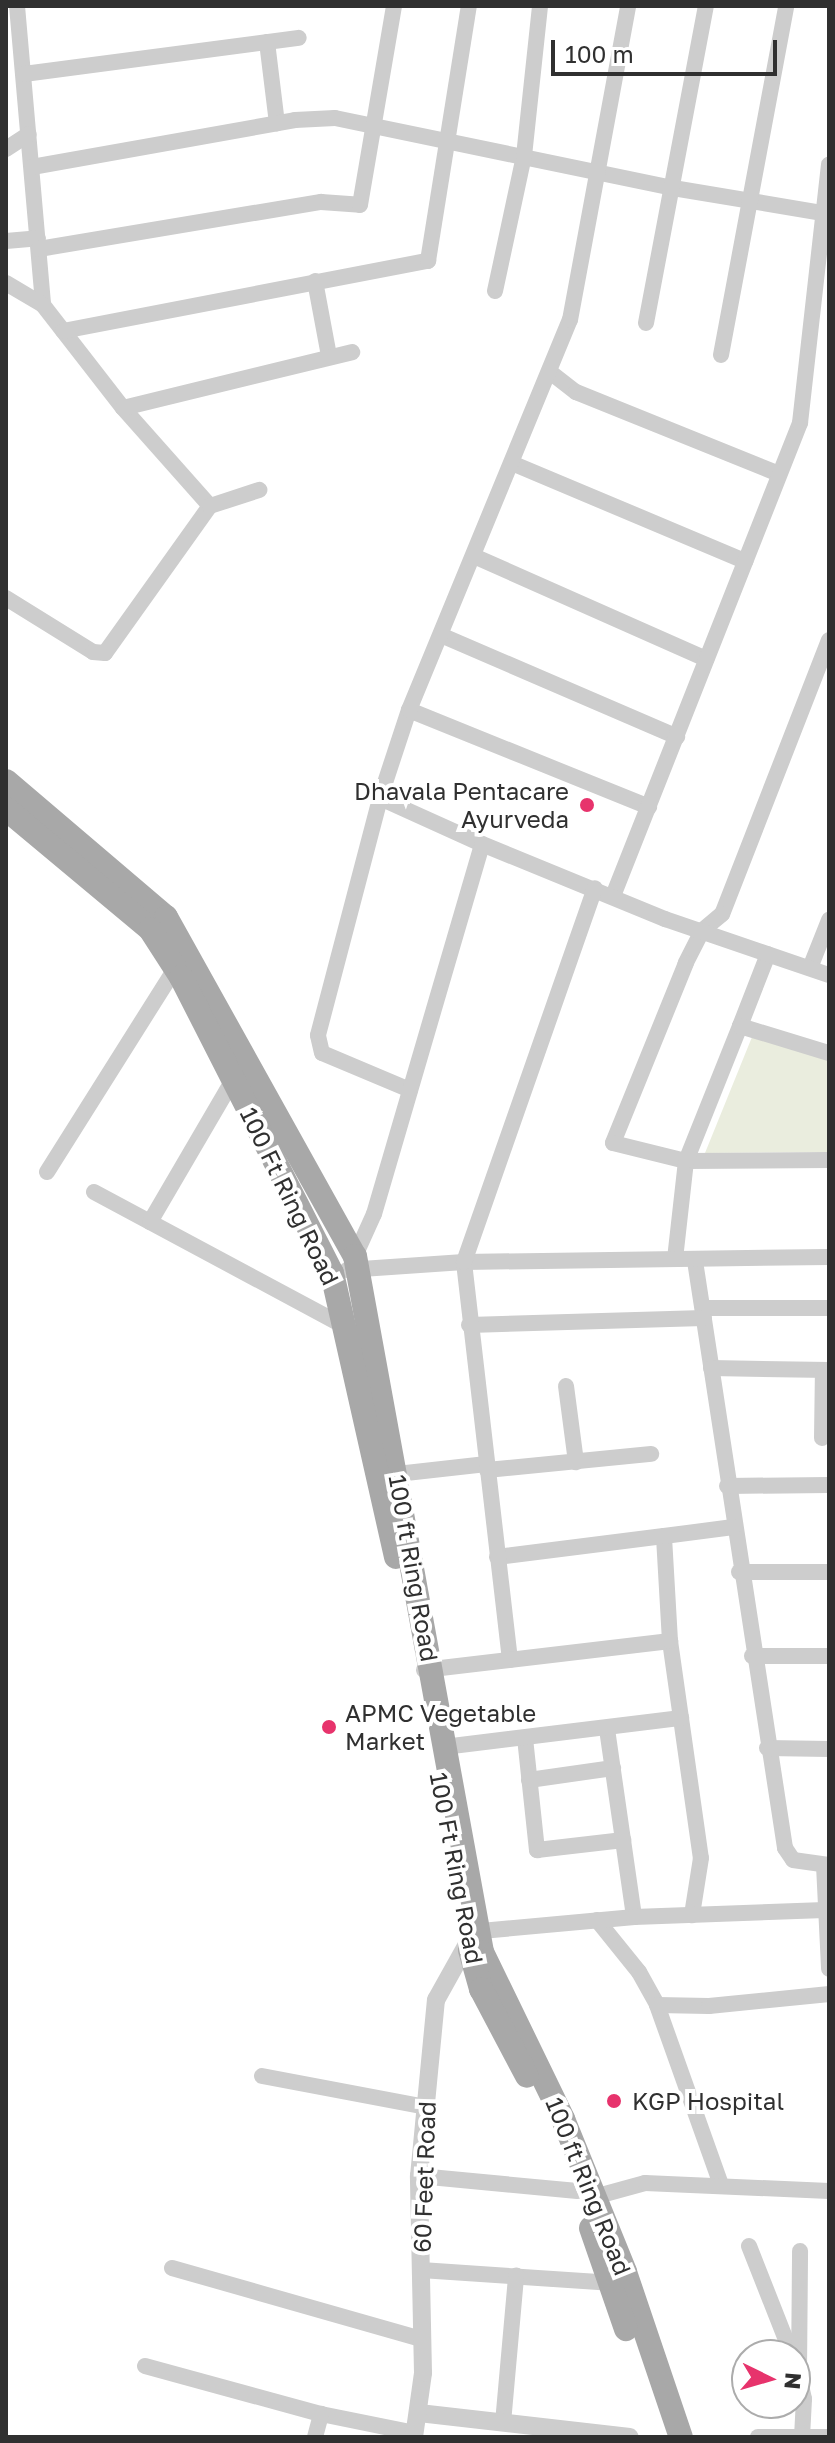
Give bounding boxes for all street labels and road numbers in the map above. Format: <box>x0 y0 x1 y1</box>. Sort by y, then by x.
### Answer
street label: 100 Ft Ring Road <box>234 1102 346 1290</box>
street label: 100 ft Ring Road <box>383 1472 445 1664</box>
street label: 100 Ft Ring Road <box>424 1770 490 1966</box>
street label: 100 ft Ring Road <box>540 2093 638 2279</box>
street label: 60 Feet Road <box>407 2101 441 2253</box>

